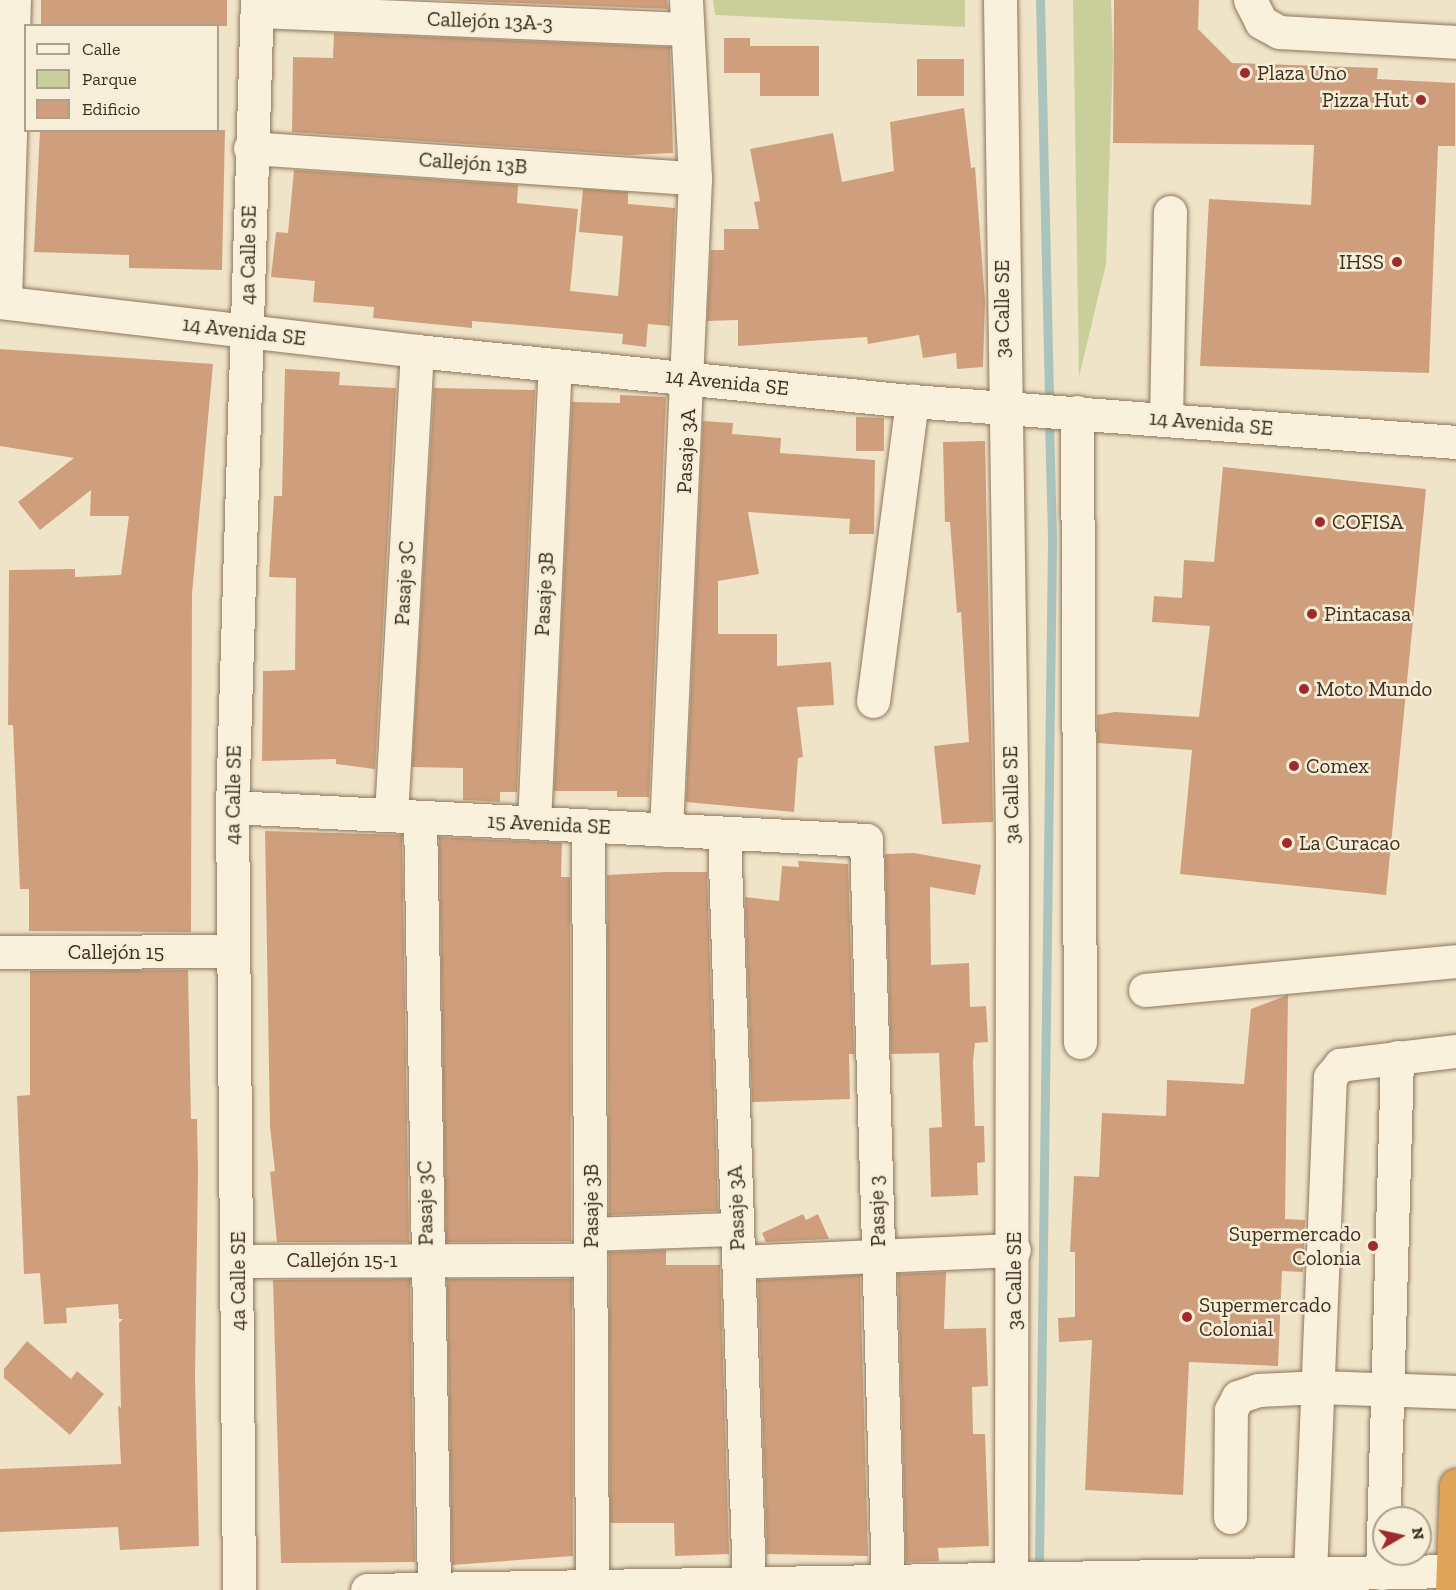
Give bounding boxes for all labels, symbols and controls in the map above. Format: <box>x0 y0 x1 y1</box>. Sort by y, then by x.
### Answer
street label: Callejón 13A-3 <box>427 6 553 36</box>
legend <box>24 24 219 132</box>
text: Calle <box>82 38 120 60</box>
place label: Plaza Uno <box>1257 60 1347 86</box>
marker: Plaza Uno <box>1238 66 1252 80</box>
text: Parque <box>82 68 137 90</box>
place label: Pizza Hut <box>1322 87 1409 113</box>
marker: Pizza Hut <box>1414 93 1428 107</box>
text: Edificio <box>82 98 140 120</box>
street label: Callejón 13B <box>418 147 528 179</box>
street label: 4a Calle SE <box>235 205 261 305</box>
place label: IHSS <box>1339 249 1384 275</box>
marker: IHSS <box>1388 253 1406 271</box>
street label: 3a Calle SE <box>989 260 1015 358</box>
street label: 14 Avenida SE <box>180 311 308 351</box>
street label: 14 Avenida SE <box>664 363 790 401</box>
street label: 14 Avenida SE <box>1148 405 1274 441</box>
street label: Pasaje 3A <box>671 408 701 494</box>
place label: COFISA <box>1332 509 1403 535</box>
marker: COFISA <box>1313 515 1327 529</box>
street label: Pasaje 3C <box>389 540 419 626</box>
street label: Pasaje 3B <box>529 551 559 637</box>
place label: Pintacasa <box>1324 601 1411 627</box>
marker: Pintacasa <box>1305 607 1319 621</box>
place label: Moto Mundo <box>1316 676 1432 702</box>
marker: Moto Mundo <box>1297 682 1311 696</box>
street label: 4a Calle SE <box>220 745 246 845</box>
street label: 3a Calle SE <box>998 746 1024 844</box>
place label: Comex <box>1306 753 1369 779</box>
marker: Comex <box>1287 759 1301 773</box>
street label: 15 Avenida SE <box>486 808 612 840</box>
place label: La Curacao <box>1299 830 1400 856</box>
marker: La Curacao <box>1280 836 1294 850</box>
street label: Callejón 15 <box>68 939 164 965</box>
street label: Pasaje 3C <box>412 1160 438 1246</box>
street label: Pasaje 3B <box>578 1164 604 1248</box>
street label: Pasaje 3A <box>722 1165 750 1251</box>
street label: Pasaje 3 <box>863 1175 891 1247</box>
place label: Supermercado Colonia <box>1229 1221 1361 1271</box>
street label: 4a Calle SE <box>225 1231 251 1331</box>
street label: 3a Calle SE <box>1001 1232 1027 1330</box>
marker: Supermercado Colonia <box>1366 1239 1380 1253</box>
street label: Callejón 15-1 <box>286 1247 398 1273</box>
place label: Supermercado Colonial <box>1199 1292 1331 1342</box>
marker: Supermercado Colonial <box>1180 1310 1194 1324</box>
north arrow <box>1372 1506 1432 1566</box>
text: N <box>1408 1526 1429 1541</box>

